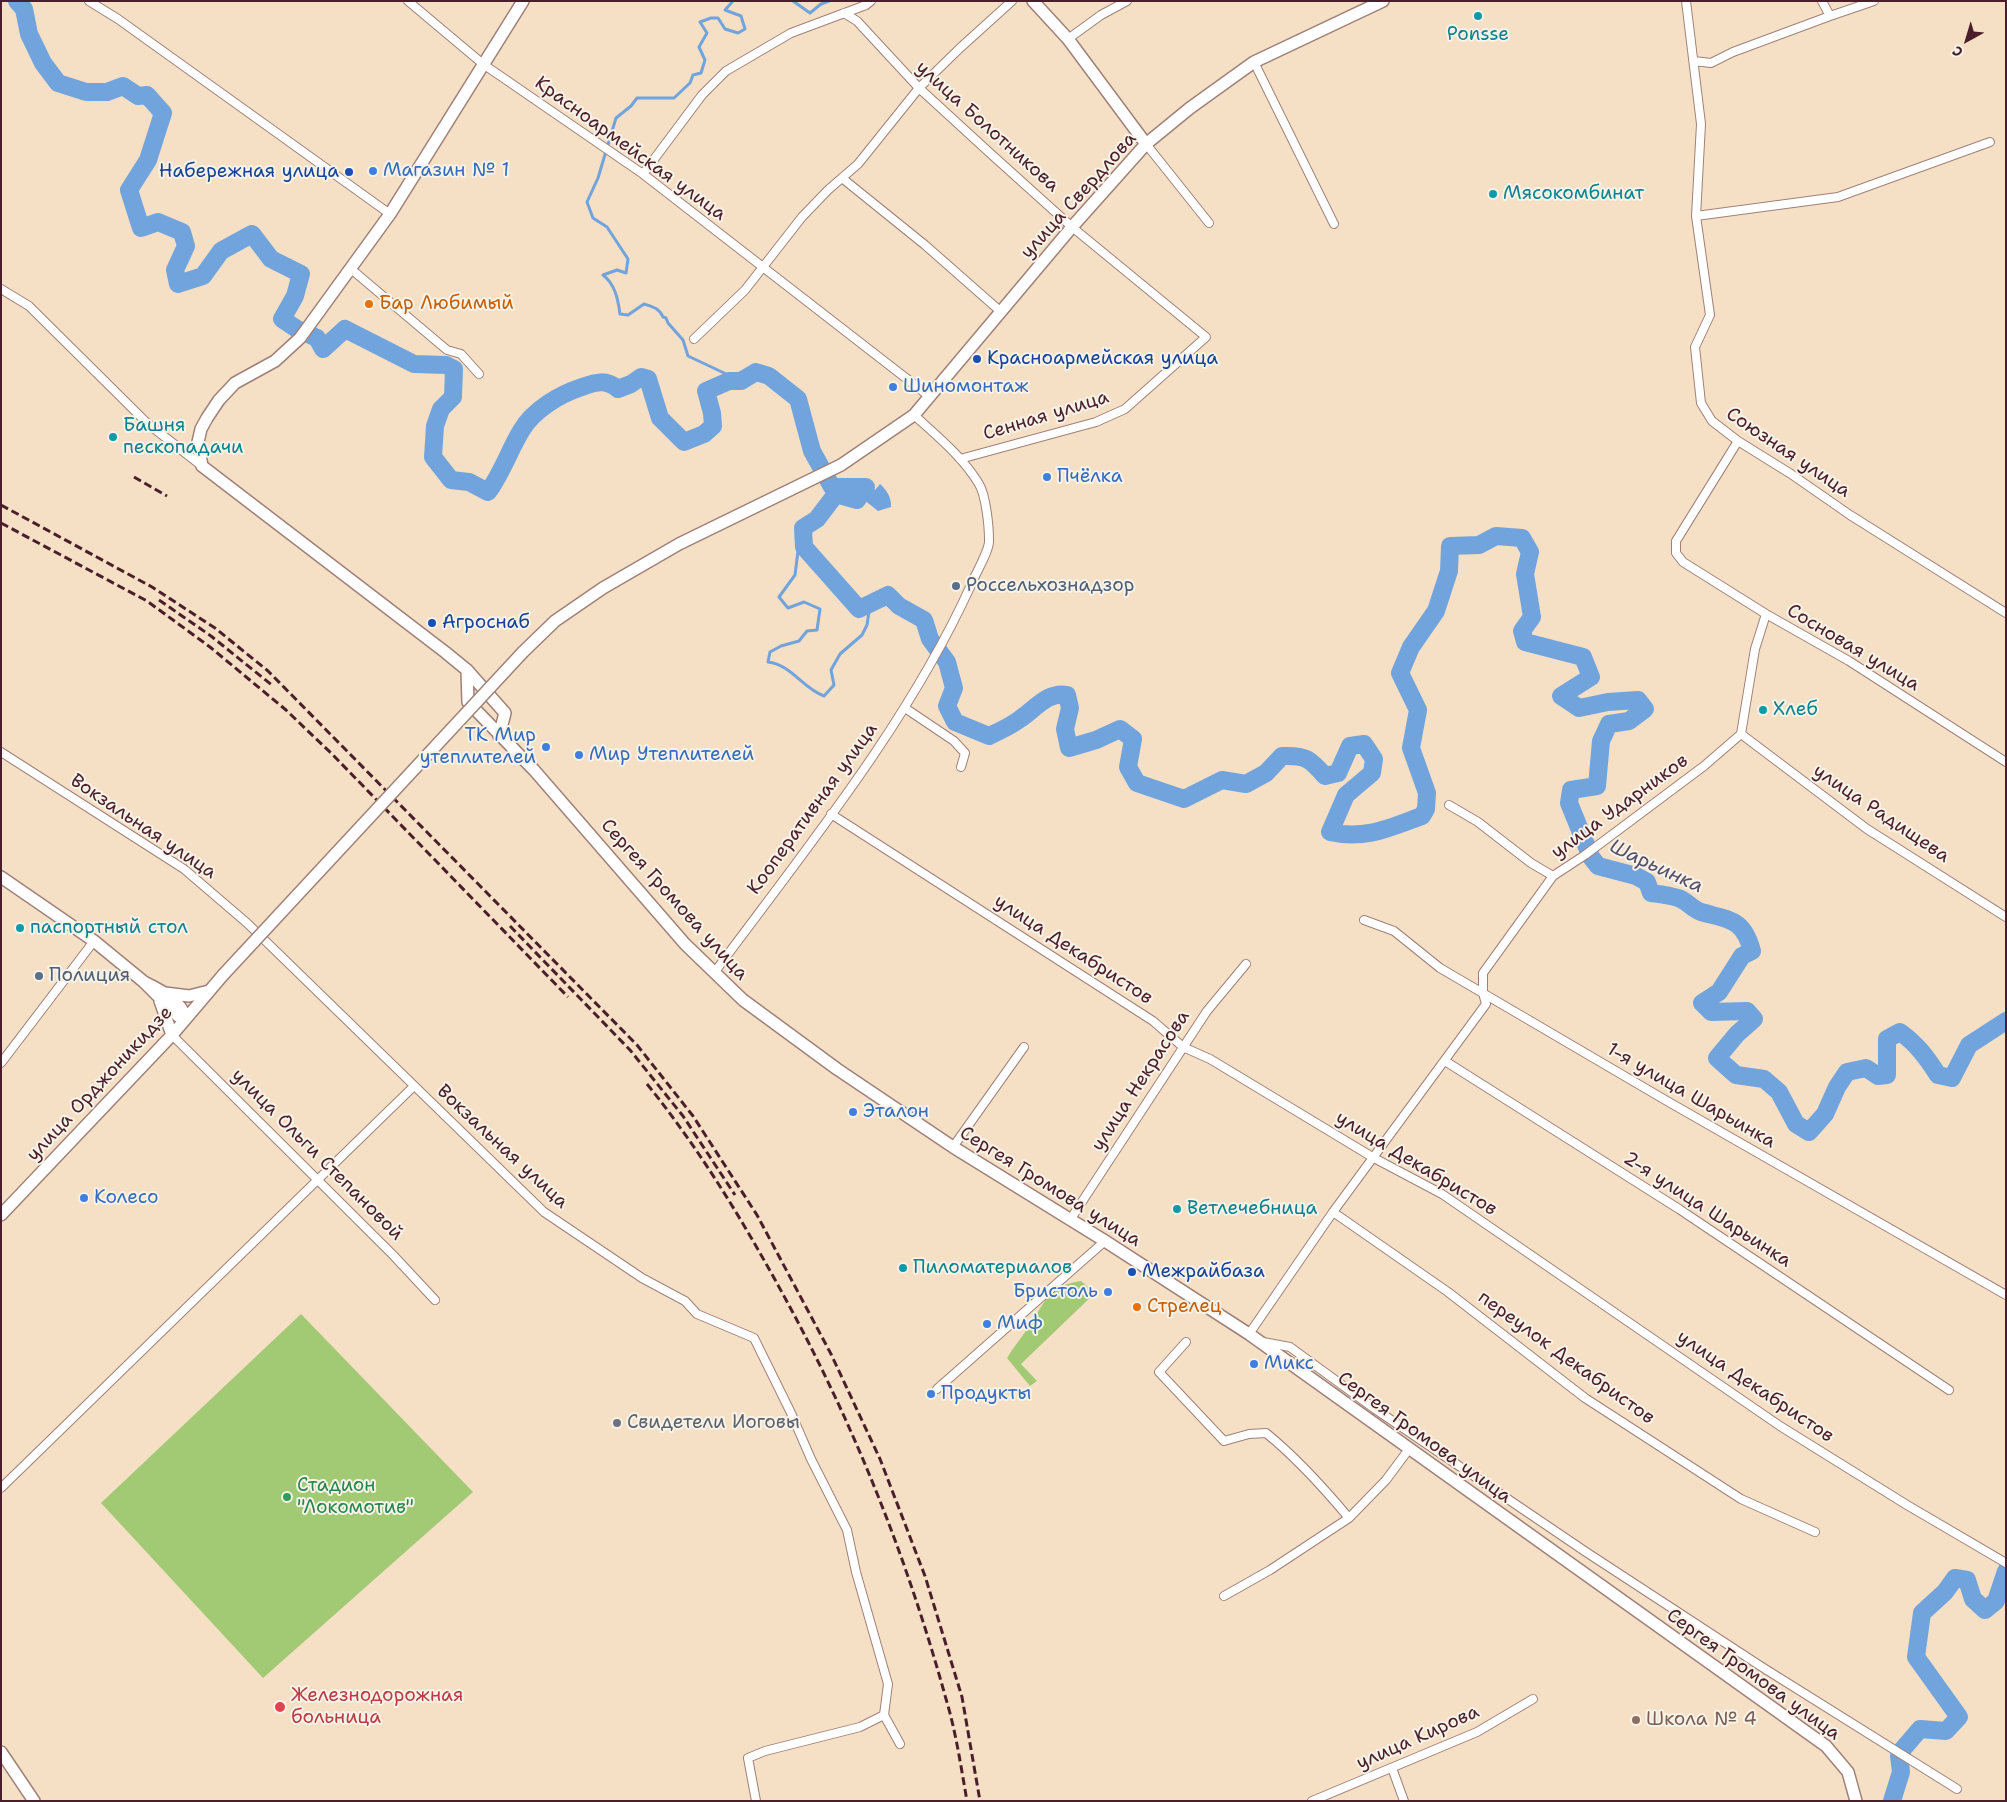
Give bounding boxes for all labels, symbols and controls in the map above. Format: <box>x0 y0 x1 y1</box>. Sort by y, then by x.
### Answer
marker: Ponsse <box>1472 10 1484 22</box>
north arrow <box>1942 15 1992 65</box>
place label: Ponsse <box>1447 24 1509 46</box>
text: С <box>1949 42 1967 61</box>
street label: улица Болотникова <box>911 57 1063 197</box>
street label: Красноармейская улица <box>530 72 730 226</box>
street label: улица Свердлова <box>1016 128 1142 264</box>
place label: Магазин № 1 <box>383 160 509 182</box>
place label: Набережная улица <box>159 161 339 183</box>
marker: Магазин № 1 <box>367 165 379 177</box>
marker: Набережная улица <box>343 166 355 178</box>
place label: Мясокомбинат <box>1503 183 1644 205</box>
marker: Мясокомбинат <box>1487 188 1499 200</box>
place label: Бар Любимый <box>379 293 514 315</box>
marker: Бар Любимый <box>363 298 375 310</box>
place label: Красноармейская улица <box>987 348 1218 370</box>
marker: Красноармейская улица <box>971 353 983 365</box>
place label: Шиномонтаж <box>903 376 1028 398</box>
marker: Шиномонтаж <box>887 381 899 393</box>
street label: Сенная улица <box>980 386 1112 446</box>
street label: Союзная улица <box>1721 403 1855 503</box>
place label: Башня пескопадачи <box>123 415 244 459</box>
marker: Башня пескопадачи <box>107 431 119 443</box>
place label: Пчёлка <box>1057 466 1122 488</box>
marker: Пчёлка <box>1041 471 1053 483</box>
place label: Россельхознадзор <box>966 575 1134 597</box>
marker: Россельхознадзор <box>950 580 962 592</box>
street label: Сосновая улица <box>1783 599 1923 697</box>
place label: Агроснаб <box>442 612 530 634</box>
marker: Агроснаб <box>426 617 438 629</box>
place label: Хлеб <box>1773 699 1818 721</box>
marker: Хлеб <box>1757 704 1769 716</box>
street label: Кооперативная улица <box>743 719 883 899</box>
place label: ТК Мир утеплителей <box>420 725 536 769</box>
marker: ТК Мир утеплителей <box>540 741 552 753</box>
place label: Мир Утеплителей <box>589 744 754 766</box>
marker: Мир Утеплителей <box>573 749 585 761</box>
street label: улица Ударников <box>1547 750 1693 864</box>
street label: улица Радищева <box>1808 760 1954 868</box>
street label: Вокзальная улица <box>66 770 220 884</box>
street label: Сергея Громова улица <box>595 815 753 985</box>
water label: Шарьинка <box>1605 835 1707 899</box>
street label: улица Декабристов <box>990 890 1156 1010</box>
place label: паспортный стол <box>30 917 188 939</box>
marker: паспортный стол <box>14 922 26 934</box>
place label: Полиция <box>49 965 130 987</box>
marker: Полиция <box>33 970 45 982</box>
street label: улица Орджоникидзе <box>22 1002 178 1166</box>
street label: улица Некрасова <box>1087 1006 1195 1156</box>
street label: 1-я улица Шарьинка <box>1603 1038 1779 1154</box>
street label: улица Ольги Степановой <box>226 1064 408 1246</box>
street label: Вокзальная улица <box>432 1080 572 1214</box>
place label: Эталон <box>863 1101 929 1123</box>
marker: Эталон <box>847 1106 859 1118</box>
street label: улица Декабристов <box>1331 1107 1501 1221</box>
street label: Сергея Громова улица <box>955 1122 1145 1252</box>
street label: 2-я улица Шарьинка <box>1619 1147 1795 1273</box>
place label: Колесо <box>94 1187 158 1209</box>
marker: Колесо <box>78 1192 90 1204</box>
place label: Ветлечебница <box>1187 1198 1317 1220</box>
marker: Ветлечебница <box>1171 1203 1183 1215</box>
place label: Пиломатериалов <box>913 1257 1072 1279</box>
place label: Межрайбаза <box>1142 1261 1265 1283</box>
marker: Пиломатериалов <box>897 1262 909 1274</box>
marker: Межрайбаза <box>1126 1266 1138 1278</box>
place label: Бристоль <box>1013 1281 1098 1303</box>
marker: Бристоль <box>1102 1286 1114 1298</box>
street label: переулок Декабристов <box>1473 1286 1659 1430</box>
place label: Стрелец <box>1147 1296 1221 1318</box>
marker: Стрелец <box>1131 1301 1143 1313</box>
place label: Миф <box>997 1313 1043 1335</box>
marker: Миф <box>981 1318 993 1330</box>
street label: улица Декабристов <box>1672 1326 1838 1448</box>
place label: Микс <box>1264 1353 1314 1375</box>
marker: Микс <box>1248 1358 1260 1370</box>
street label: Сергея Громова улица <box>1333 1367 1515 1509</box>
place label: Продукты <box>941 1383 1031 1405</box>
marker: Продукты <box>925 1388 937 1400</box>
place label: Свидетели Иоговы <box>627 1412 800 1434</box>
marker: Свидетели Иоговы <box>611 1417 623 1429</box>
place label: Стадион "Локомотив" <box>297 1475 414 1519</box>
marker: Стадион "Локомотив" <box>281 1491 293 1503</box>
street label: Сергея Громова улица <box>1662 1604 1844 1746</box>
place label: Железнодорожная больница <box>291 1685 463 1729</box>
marker: Железнодорожная больница <box>273 1700 287 1714</box>
street label: улица Кирова <box>1353 1701 1483 1775</box>
place label: Школа № 4 <box>1646 1709 1757 1731</box>
marker: Школа № 4 <box>1630 1714 1642 1726</box>

